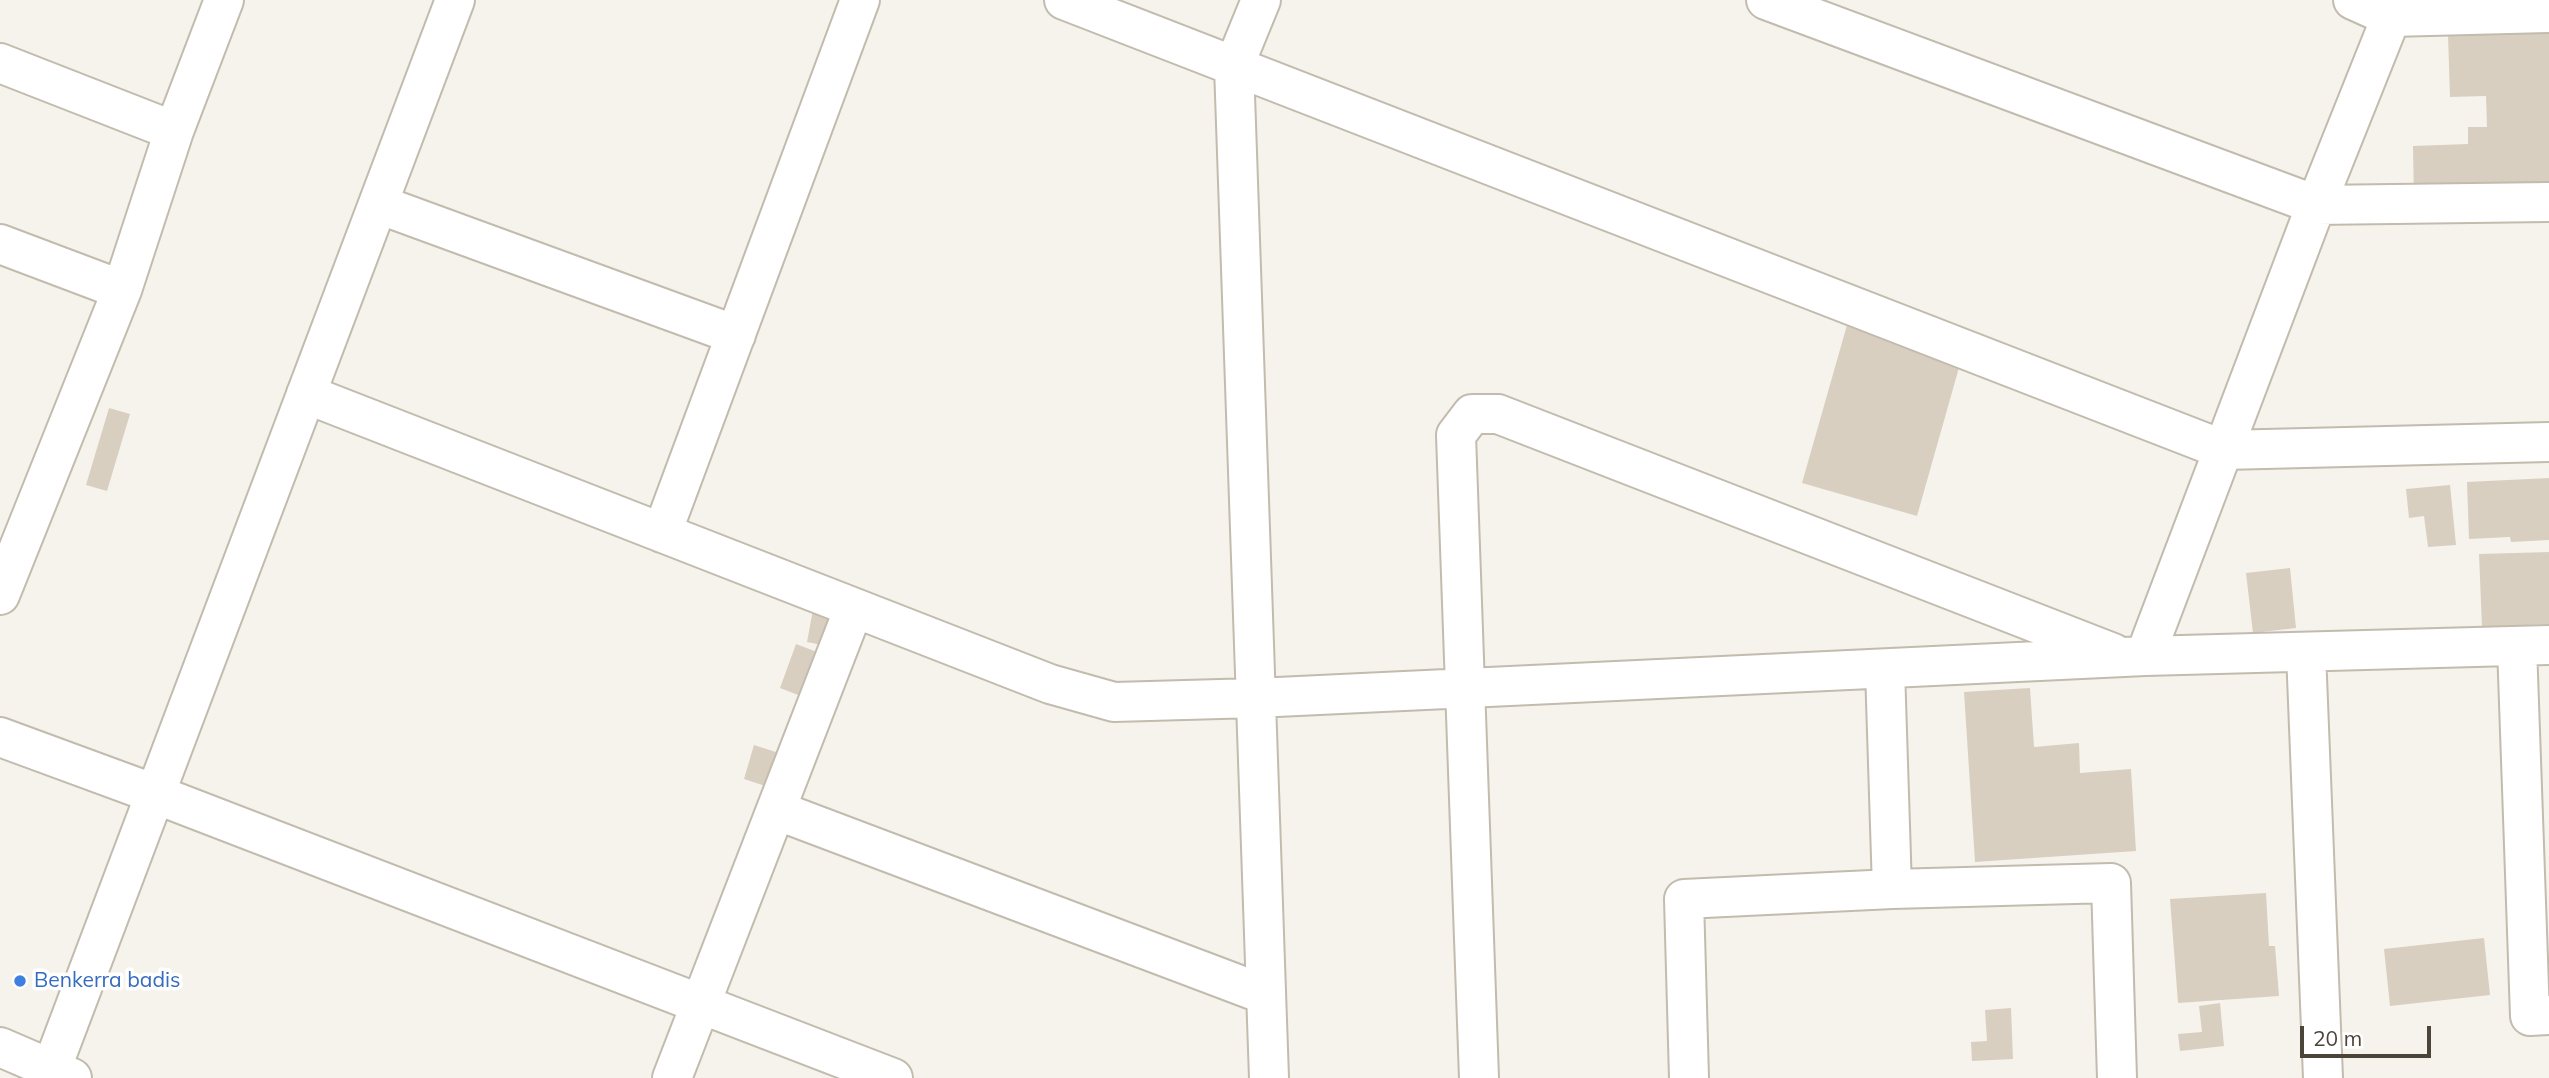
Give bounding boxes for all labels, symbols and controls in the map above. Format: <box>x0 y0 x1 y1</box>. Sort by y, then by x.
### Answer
place label: Benkerra badis <box>34 968 180 994</box>
marker: Benkerra badis <box>12 973 28 989</box>
scale bar <box>2304 1012 2435 1056</box>
text: 20 m <box>2313 1025 2362 1051</box>

